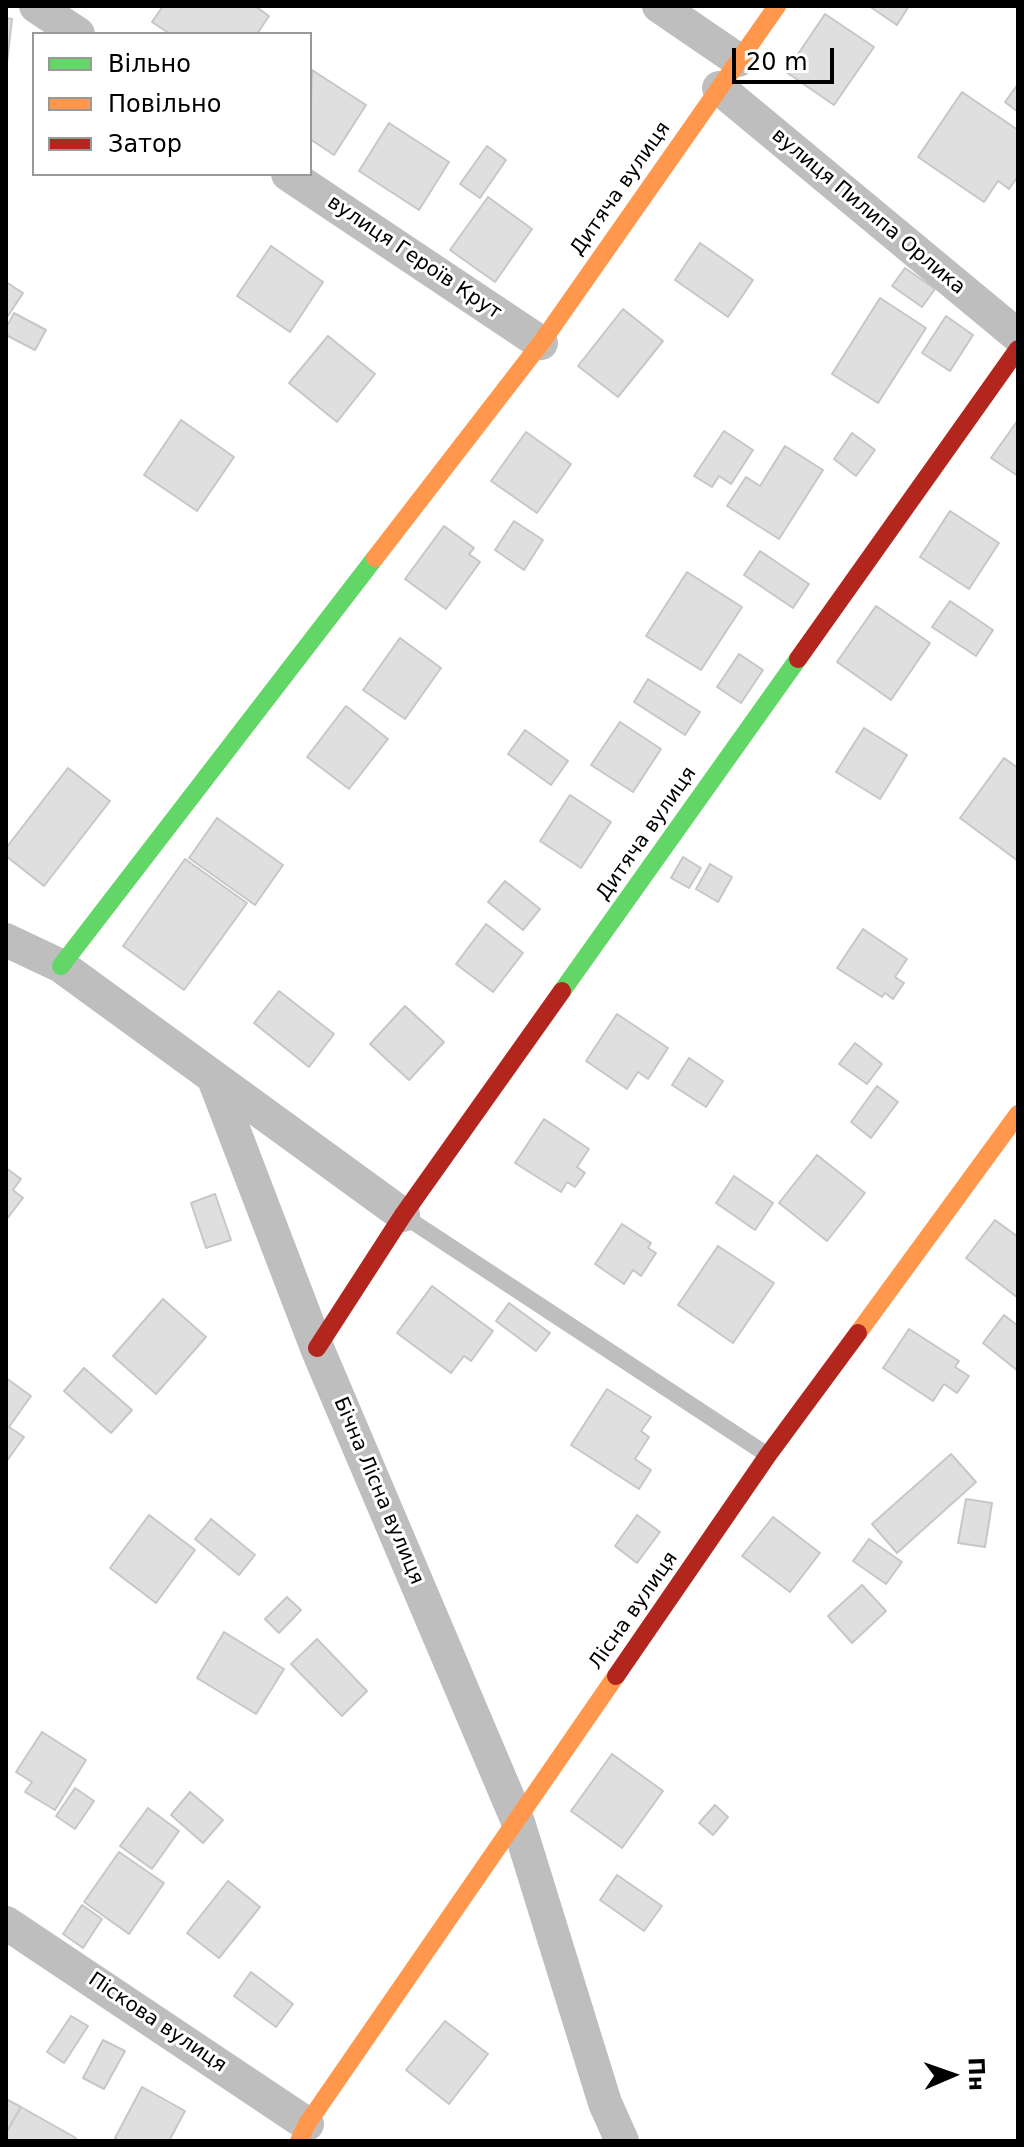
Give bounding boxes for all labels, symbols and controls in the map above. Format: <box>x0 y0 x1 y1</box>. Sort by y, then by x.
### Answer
legend <box>32 32 312 176</box>
scale bar <box>736 32 838 82</box>
text: 20 m <box>746 48 808 76</box>
text: Вільно <box>108 50 191 78</box>
text: Повільно <box>108 90 221 118</box>
street label: Дитяча вулиця <box>566 117 676 261</box>
street label: вулиця Пилипа Орлика <box>766 124 970 300</box>
text: Затор <box>108 130 182 158</box>
street label: вулиця Героїв Крут <box>322 191 506 325</box>
street label: Дитяча вулиця <box>592 762 702 906</box>
street label: Бічна Лісна вулиця <box>328 1394 428 1588</box>
street label: Лісна вулиця <box>584 1547 684 1675</box>
street label: Піскова вулиця <box>83 1968 231 2078</box>
north arrow <box>912 2035 992 2115</box>
text: Пн <box>963 2057 990 2091</box>

